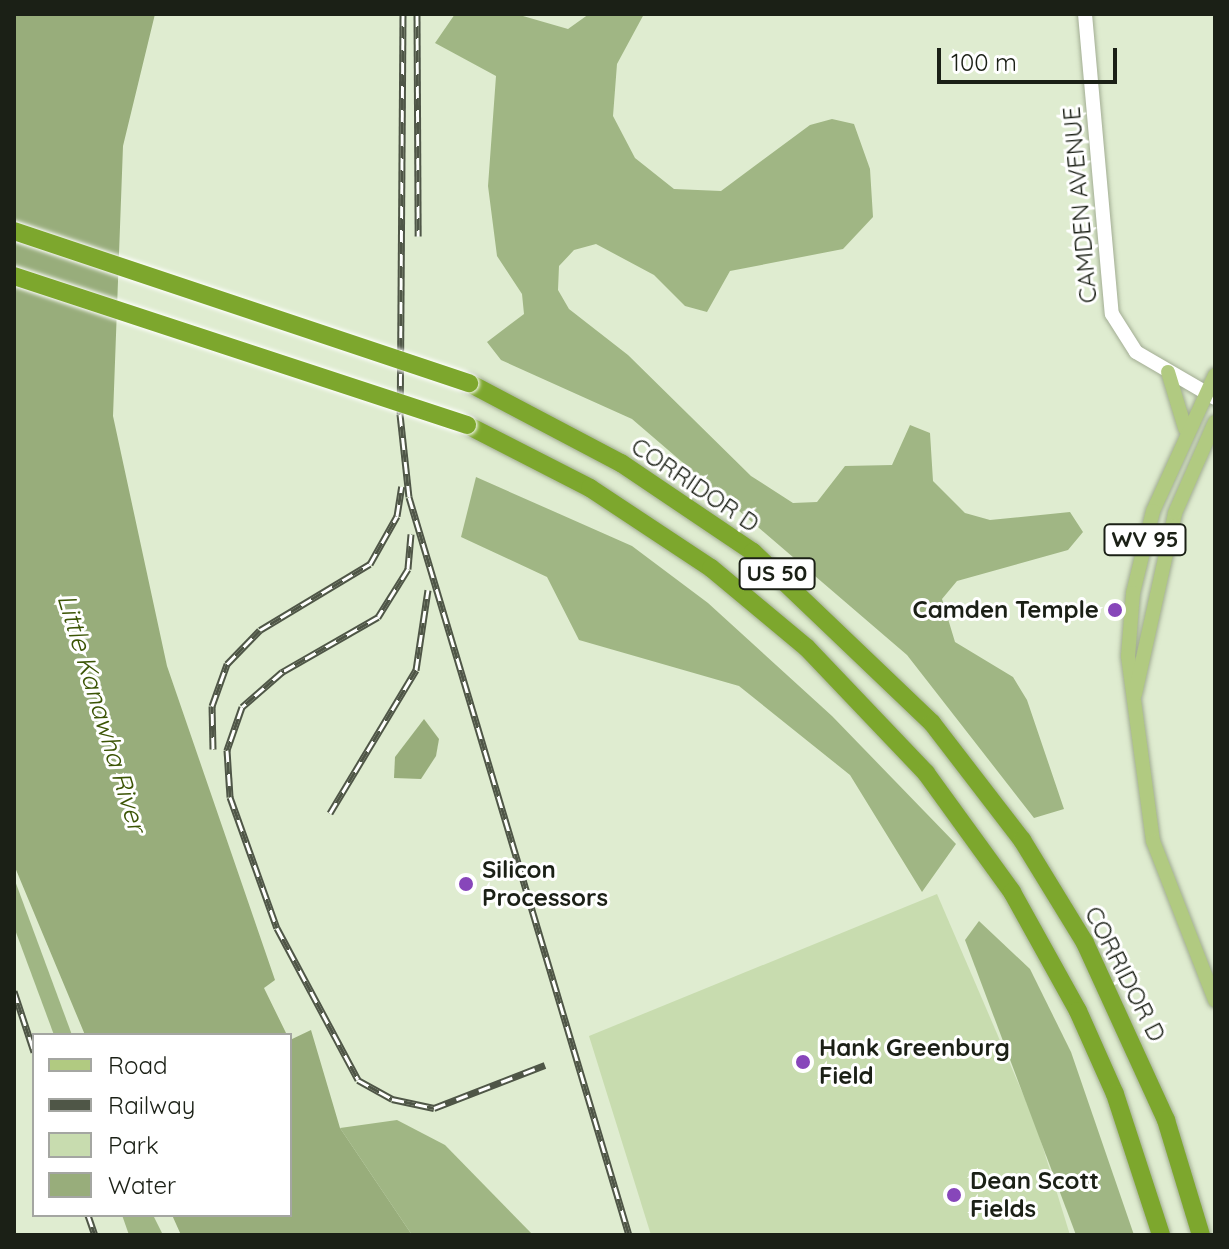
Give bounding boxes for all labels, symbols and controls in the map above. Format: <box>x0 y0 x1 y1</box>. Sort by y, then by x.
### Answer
scale bar <box>941 32 1121 82</box>
text: 100 m <box>951 47 1017 77</box>
street label: CAMDEN AVENUE <box>1057 106 1103 304</box>
street label: CORRIDOR D <box>626 432 764 538</box>
road number: WV 95 <box>1103 522 1187 558</box>
road number: US 50 <box>737 556 817 592</box>
water label: Little Kanawha River <box>51 590 153 836</box>
place label: Camden Temple <box>913 596 1099 624</box>
marker: Camden Temple <box>1106 601 1124 619</box>
place label: Silicon Processors <box>482 856 608 912</box>
marker: Silicon Processors <box>457 875 475 893</box>
street label: CORRIDOR D <box>1079 902 1171 1046</box>
legend <box>32 1033 292 1217</box>
place label: Hank Greenburg Field <box>819 1034 1010 1090</box>
text: Road <box>108 1050 168 1080</box>
marker: Hank Greenburg Field <box>794 1053 812 1071</box>
text: Railway <box>108 1090 195 1120</box>
text: Park <box>108 1130 159 1160</box>
place label: Dean Scott Fields <box>970 1167 1099 1223</box>
text: Water <box>108 1170 176 1200</box>
marker: Dean Scott Fields <box>945 1186 963 1204</box>

